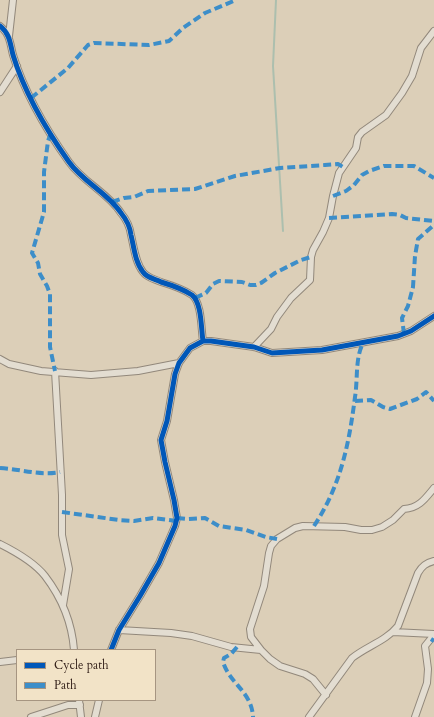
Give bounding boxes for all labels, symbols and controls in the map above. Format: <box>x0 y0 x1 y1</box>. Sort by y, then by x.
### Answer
legend <box>16 649 156 701</box>
text: Cycle path <box>54 657 109 673</box>
text: Path <box>54 677 77 693</box>

